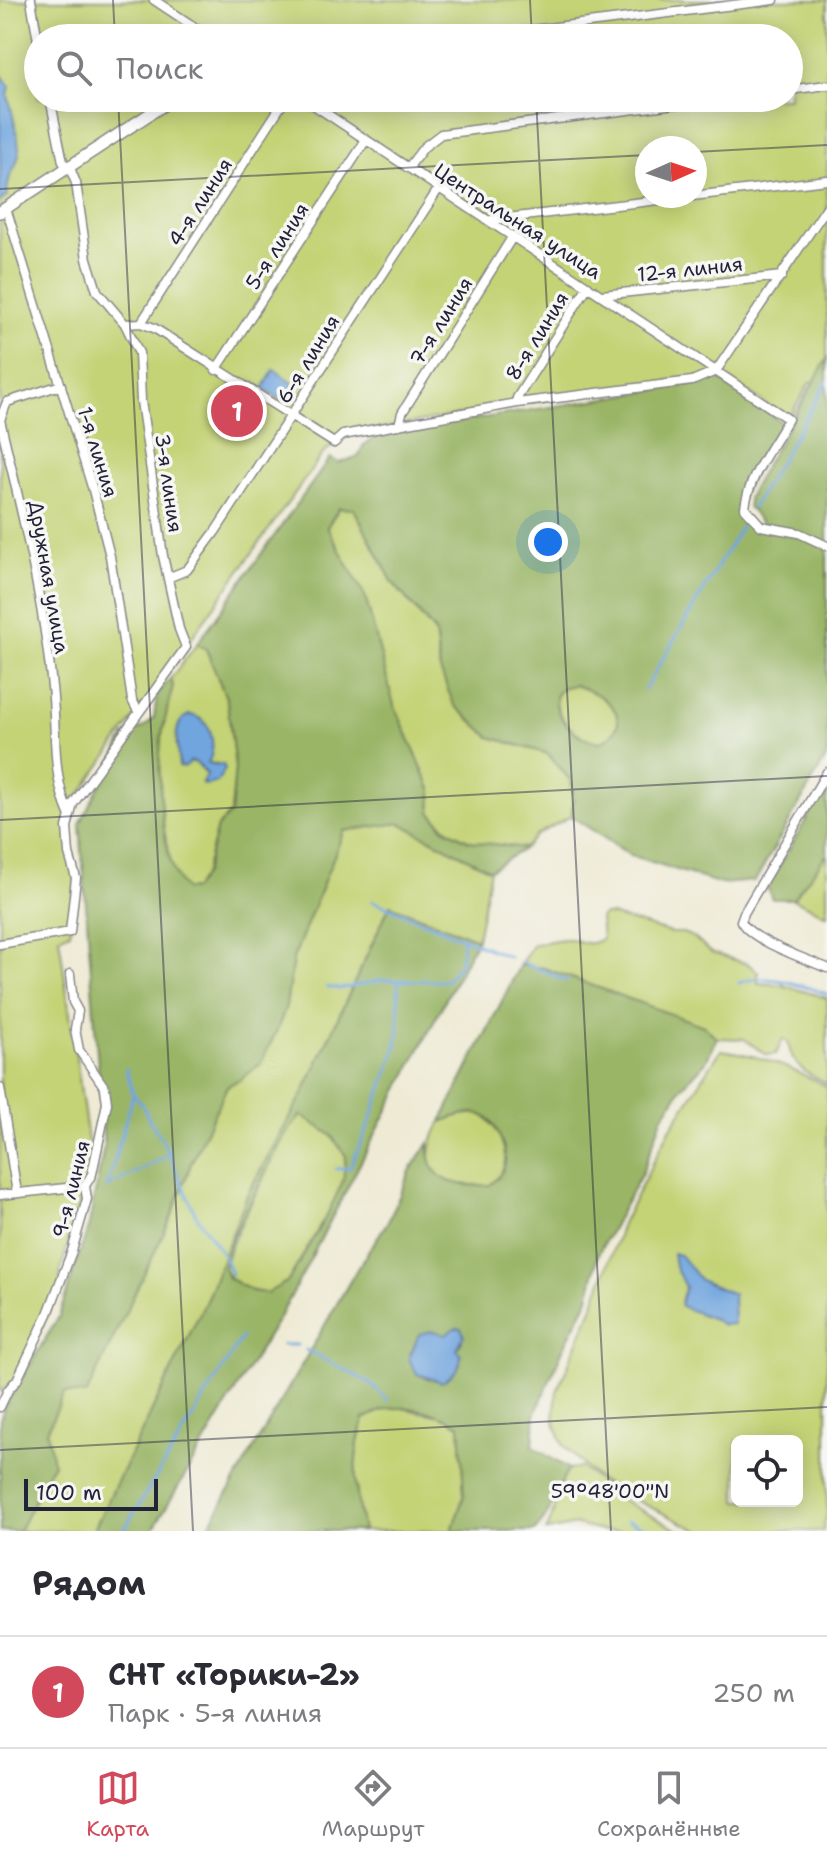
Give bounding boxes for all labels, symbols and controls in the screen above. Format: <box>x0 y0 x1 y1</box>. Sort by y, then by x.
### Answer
search box <box>24 24 803 112</box>
icon: search <box>52 46 96 90</box>
text: Поиск <box>116 48 204 89</box>
north arrow <box>635 136 707 208</box>
street label: 4-я линия <box>162 153 238 251</box>
street label: Центральная улица <box>429 157 607 285</box>
street label: 5-я линия <box>239 198 315 294</box>
street label: 12-я линия <box>636 251 744 287</box>
street label: 7-я линия <box>404 272 478 370</box>
street label: 8-я линия <box>500 287 574 385</box>
street label: 6-я линия <box>271 310 345 408</box>
pin: 1 <box>211 381 263 441</box>
street label: 1-я линия <box>72 403 124 501</box>
street label: 3-я линия <box>149 432 189 534</box>
street label: Дружная улица <box>23 498 75 656</box>
your location <box>528 522 568 562</box>
street label: 9-я линия <box>46 1138 96 1240</box>
map controls <box>731 1435 803 1507</box>
button: locate <box>731 1435 803 1507</box>
scale bar <box>24 1475 158 1511</box>
text: 100 m <box>36 1478 102 1507</box>
text: 59°48'00"N <box>551 1478 669 1504</box>
text: Рядом <box>32 1560 146 1606</box>
text: СНТ «Торики-2» <box>108 1654 360 1695</box>
text: 1 <box>52 1675 64 1710</box>
text: 250 m <box>712 1675 795 1710</box>
text: Парк · 5-я линия <box>108 1695 322 1730</box>
tab: Карта <box>86 1766 149 1843</box>
tab: Маршрут <box>322 1766 424 1843</box>
tab: Сохранённые <box>597 1766 741 1843</box>

